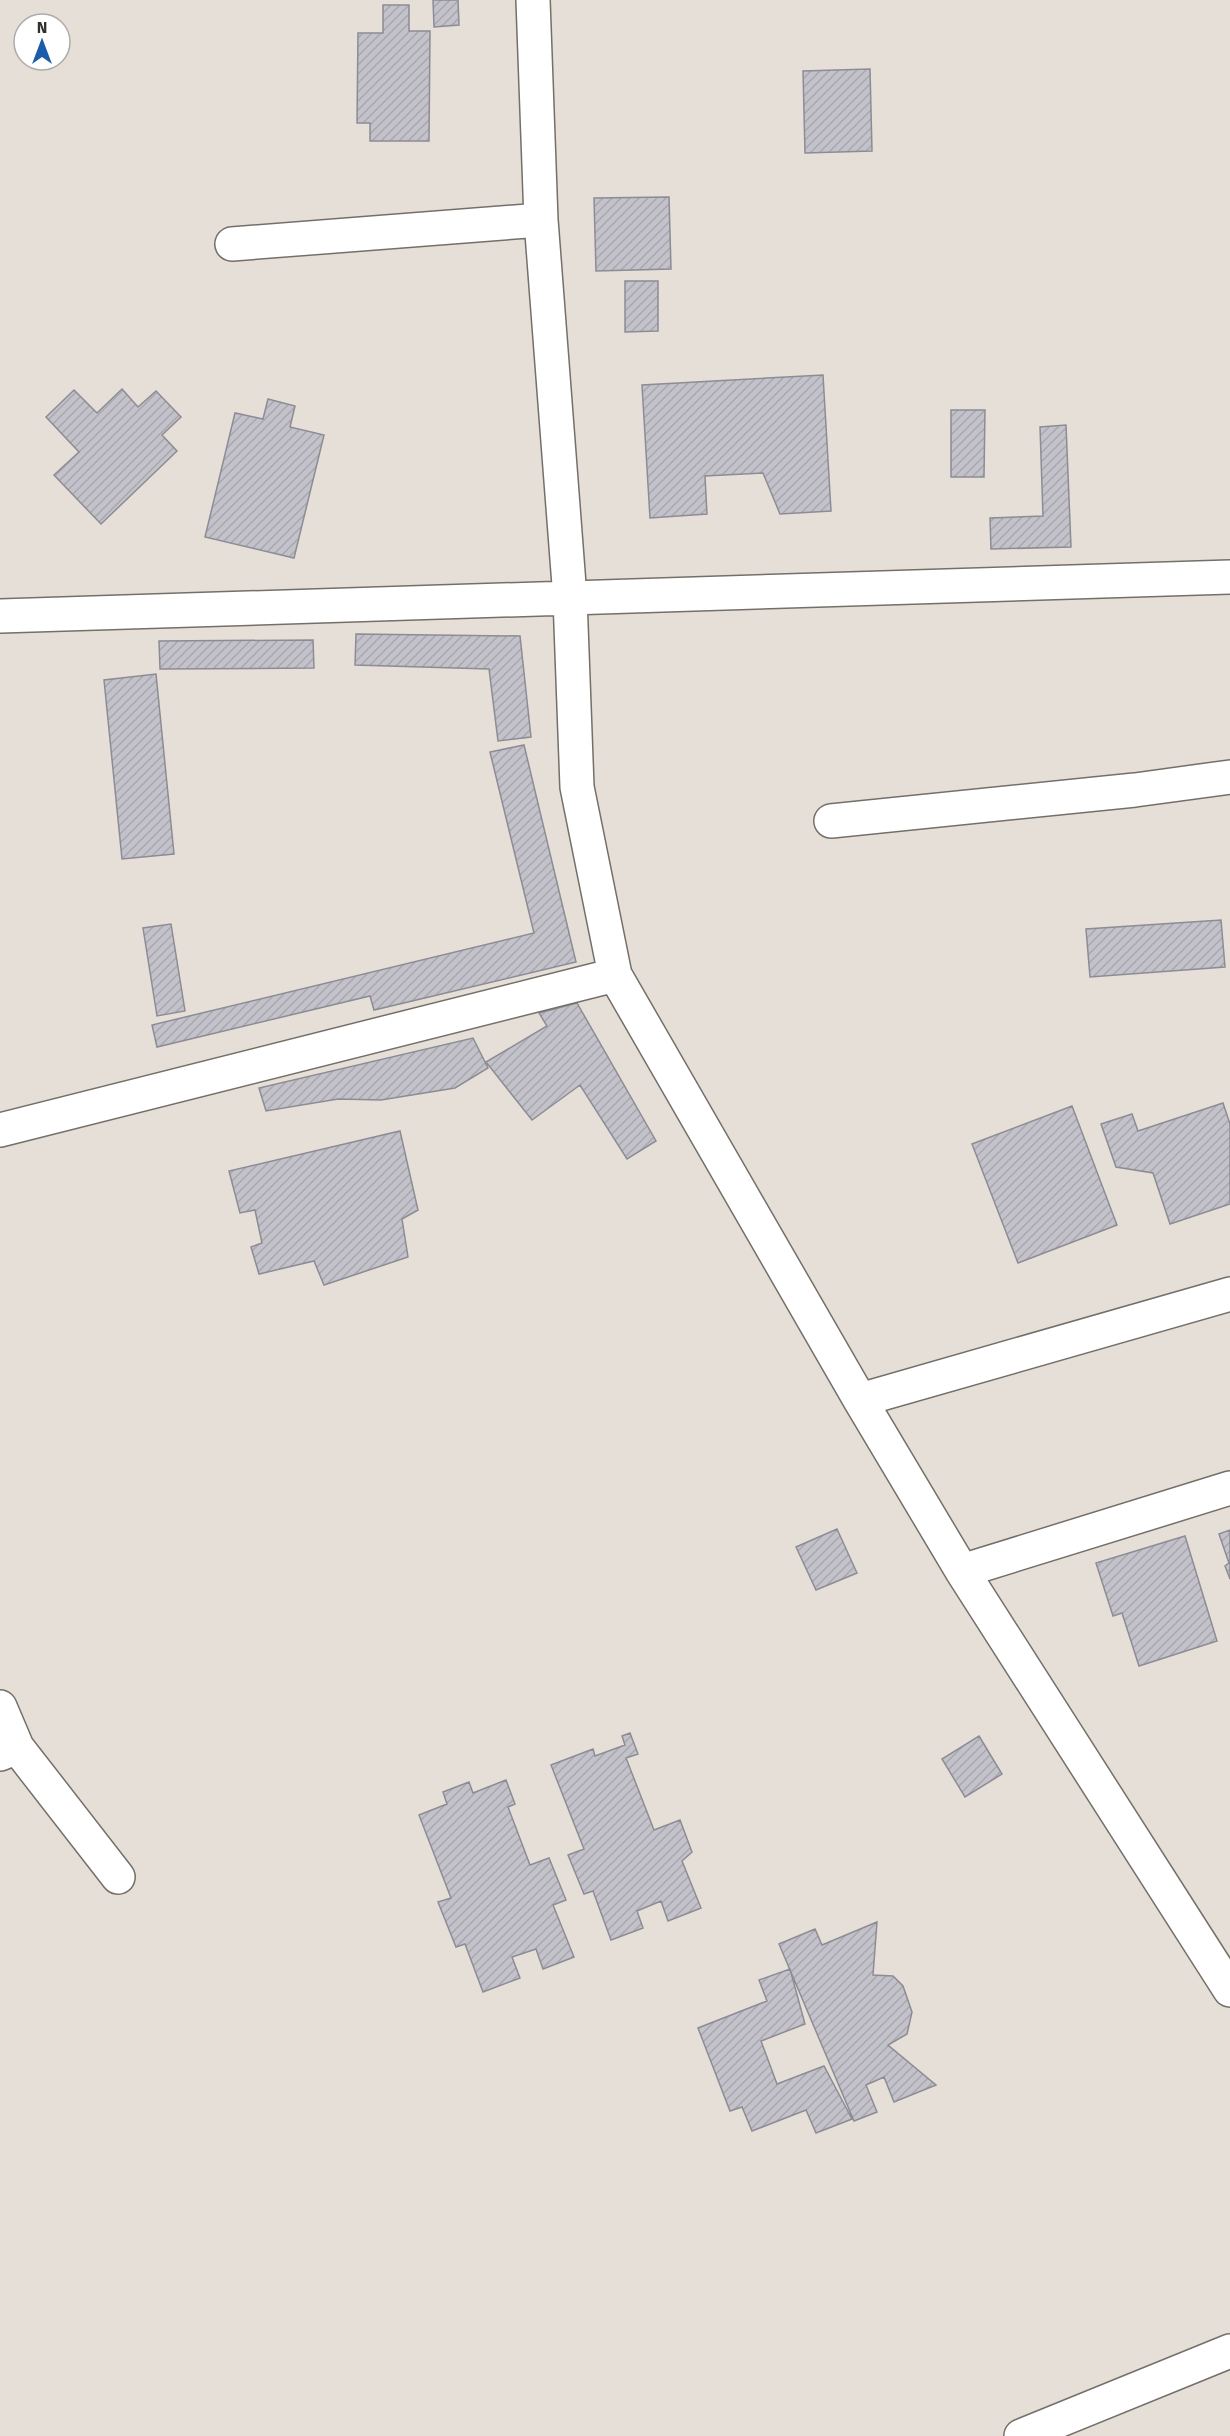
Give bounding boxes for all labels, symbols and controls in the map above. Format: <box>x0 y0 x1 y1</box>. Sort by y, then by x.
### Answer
north arrow <box>12 12 72 72</box>
text: N <box>37 18 47 37</box>

